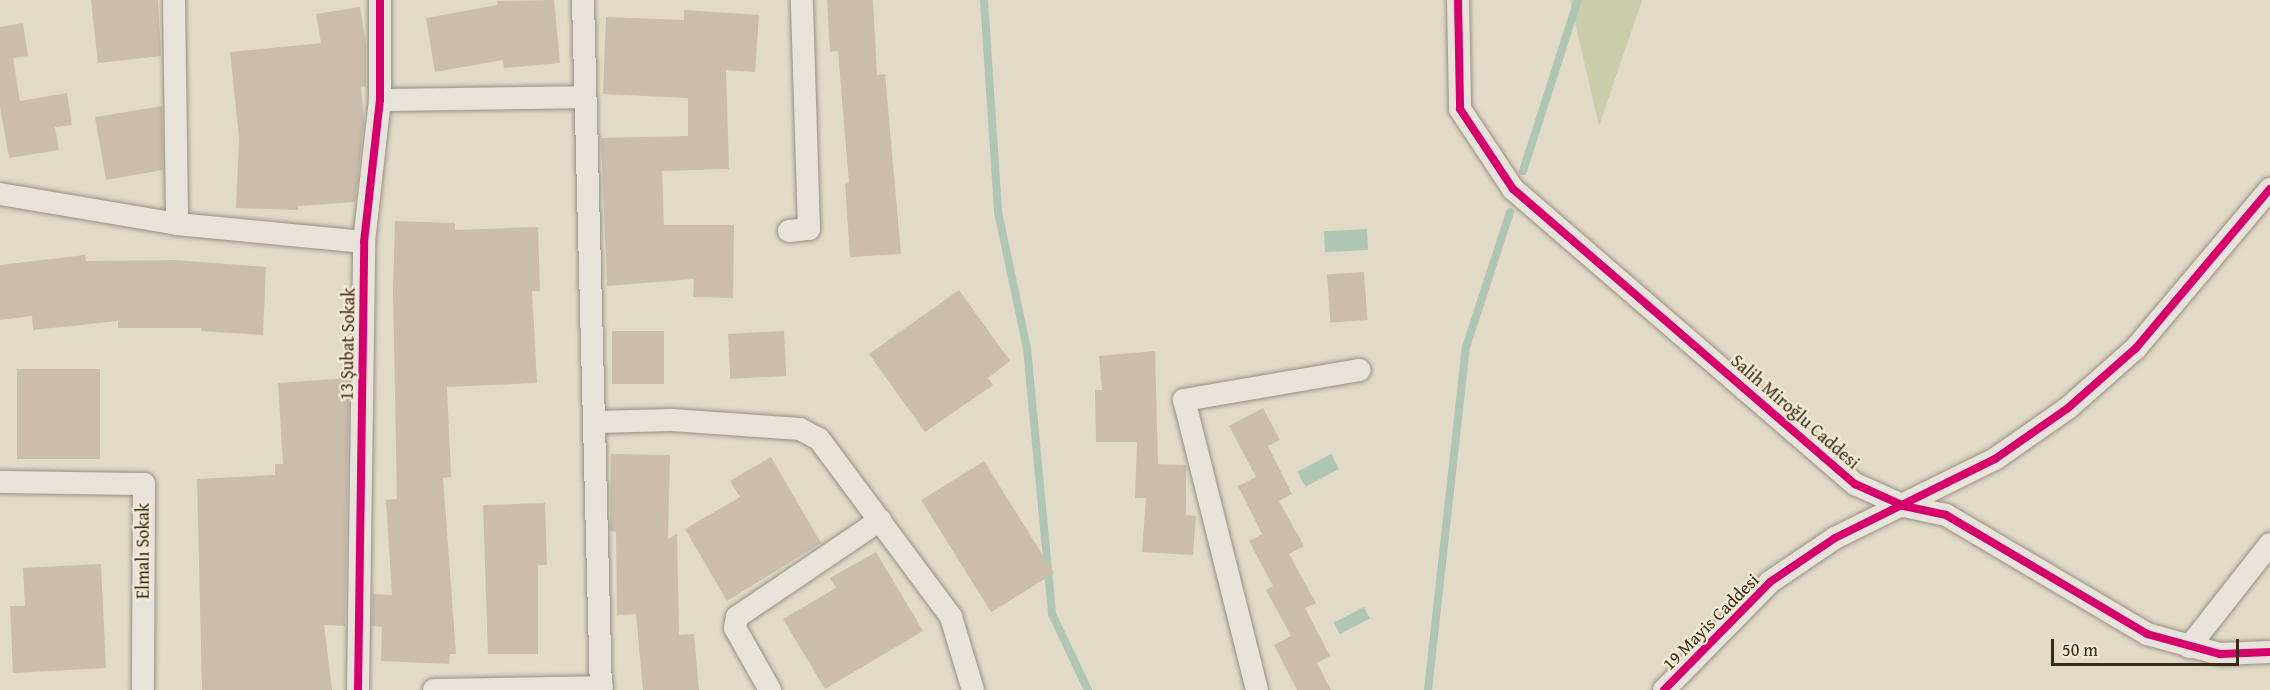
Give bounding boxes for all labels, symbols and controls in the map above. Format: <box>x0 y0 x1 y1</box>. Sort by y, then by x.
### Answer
street label: 13 Şubat Sokak <box>336 287 360 401</box>
street label: Salih Miroğlu Caddesi <box>1726 350 1864 474</box>
street label: Elmalı Sokak <box>132 503 154 599</box>
street label: 19 Mayis Caddesi <box>1658 569 1764 675</box>
scale bar <box>2054 627 2242 665</box>
text: 50 m <box>2062 636 2098 663</box>

